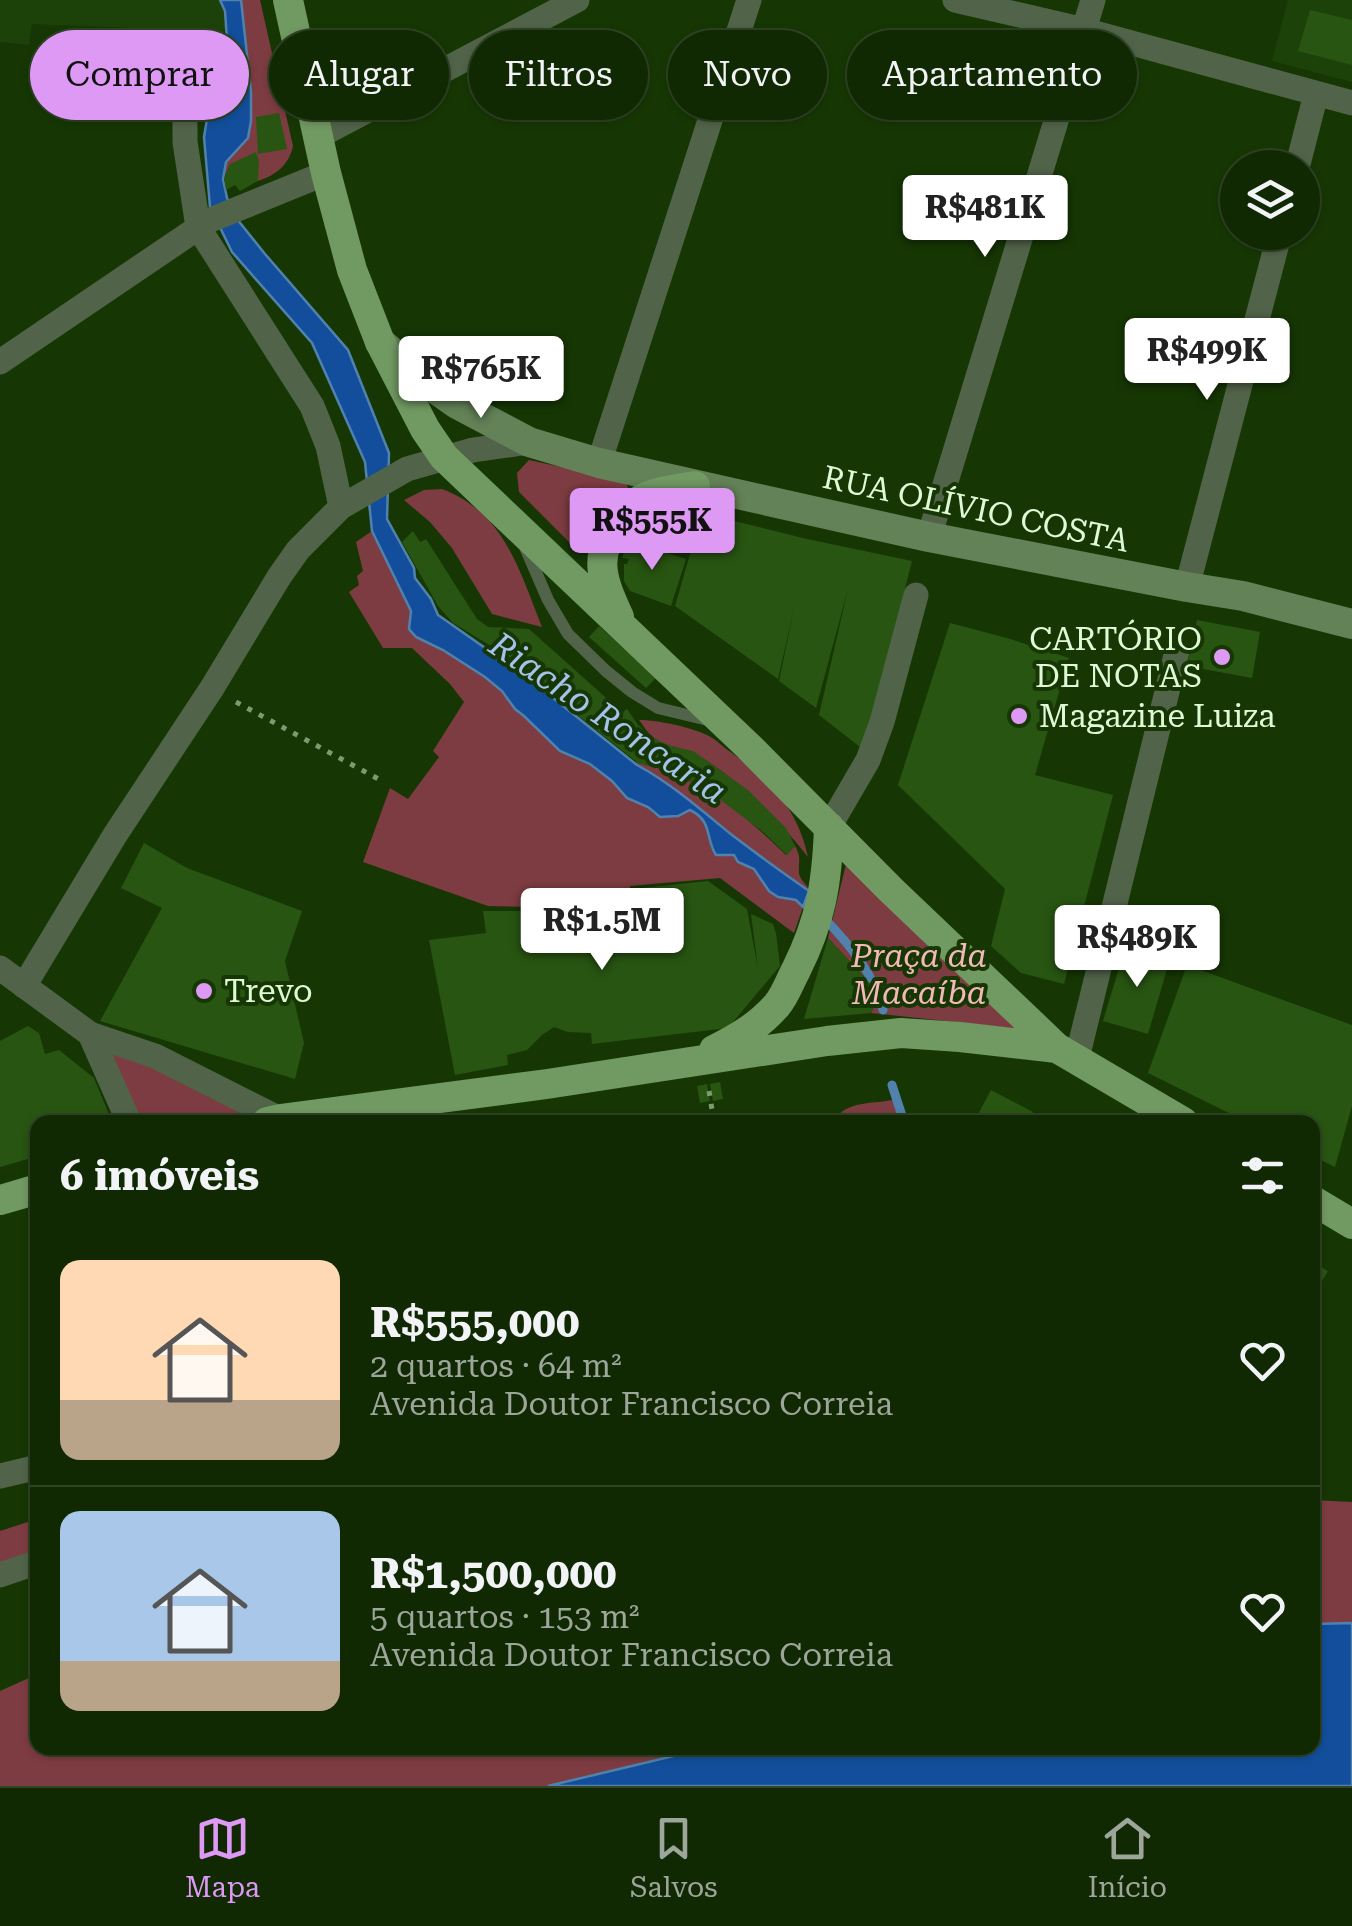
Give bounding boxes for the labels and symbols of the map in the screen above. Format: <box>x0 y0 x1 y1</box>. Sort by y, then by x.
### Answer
pin: R$481K <box>904 175 1066 260</box>
pin: R$499K <box>1126 318 1288 403</box>
pin: R$765K <box>400 336 562 421</box>
street label: RUA OLÍVIO COSTA <box>819 458 1133 560</box>
pin: R$555K <box>571 488 733 573</box>
place label: CARTÓRIO DE NOTAS <box>1029 619 1202 695</box>
water label: Riacho Roncaria <box>481 624 734 813</box>
marker: CARTÓRIO DE NOTAS <box>1211 646 1233 668</box>
place label: Magazine Luiza <box>1039 697 1275 735</box>
marker: Magazine Luiza <box>1008 705 1030 727</box>
pin: R$1.5M <box>521 888 683 973</box>
pin: R$489K <box>1056 905 1218 990</box>
park label: Praça da Macaíba <box>850 937 987 1012</box>
place label: Trevo <box>224 972 313 1010</box>
marker: Trevo <box>193 980 215 1002</box>

